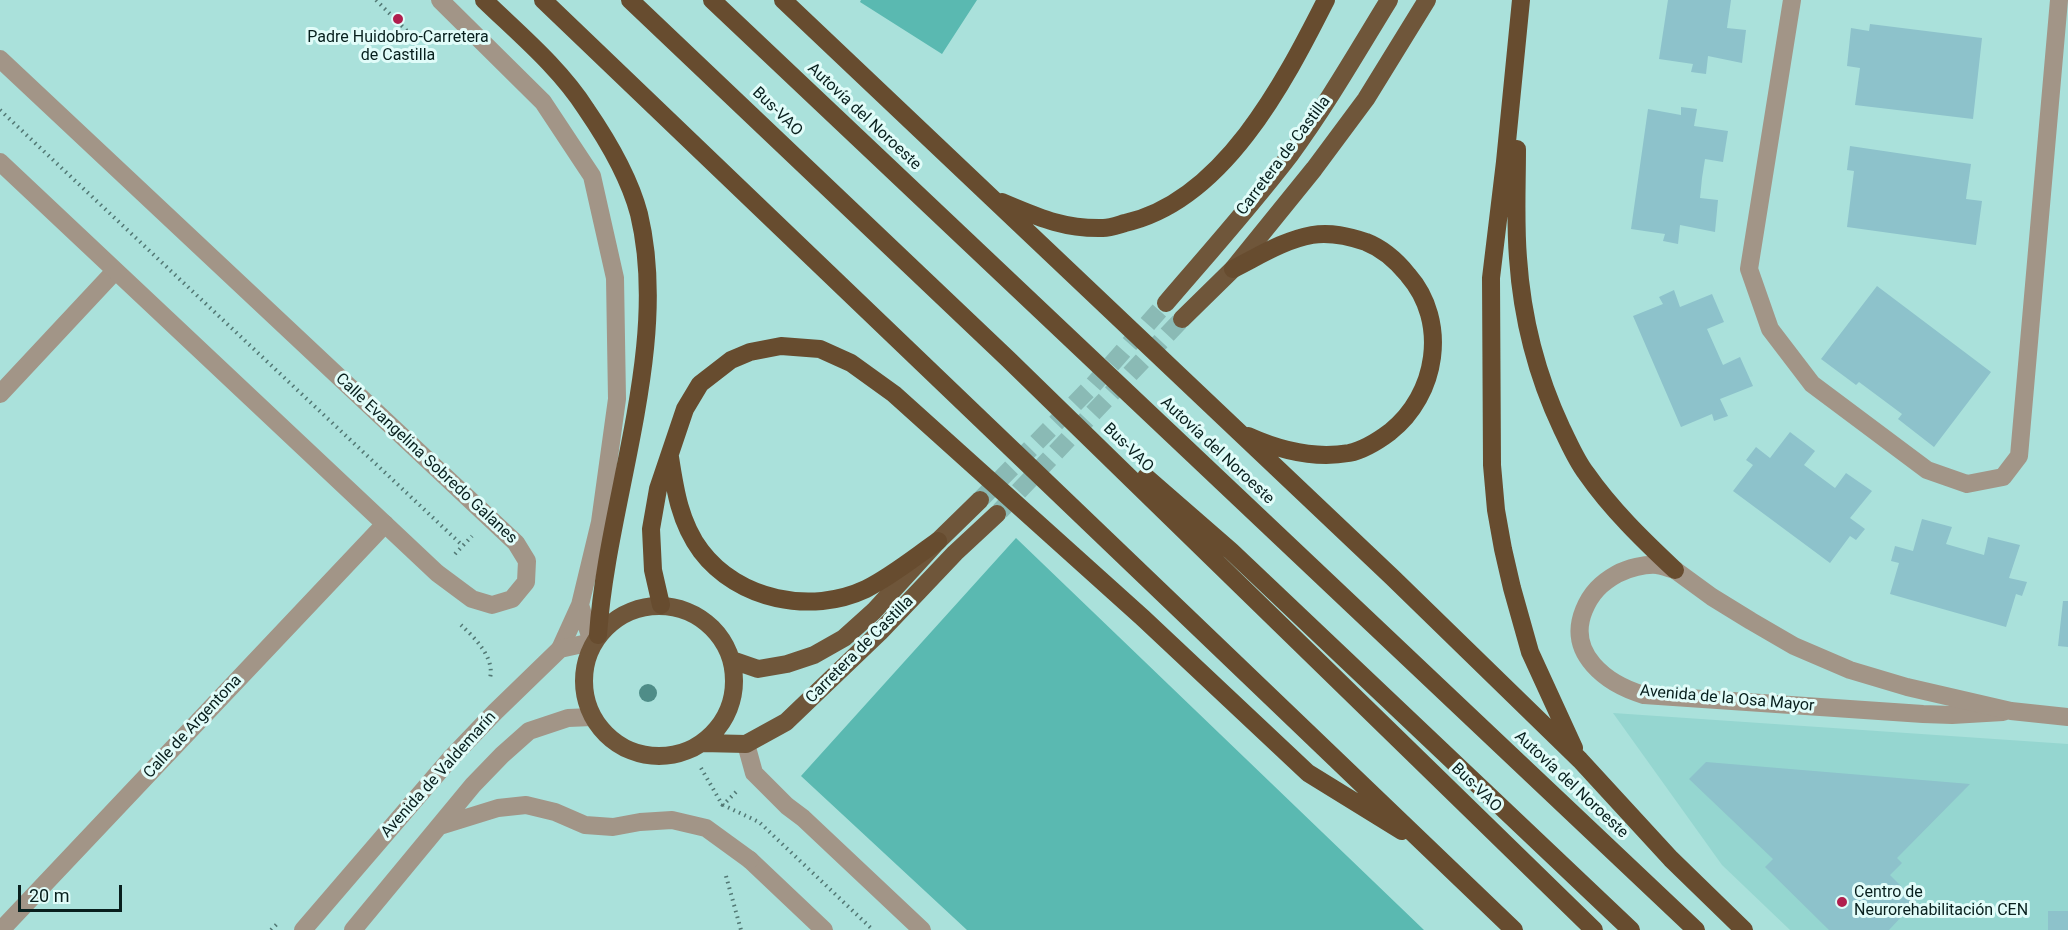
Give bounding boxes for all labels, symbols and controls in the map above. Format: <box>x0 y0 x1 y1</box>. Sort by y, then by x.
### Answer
marker: Padre Huidobro-Carretera de Castilla <box>391 12 405 26</box>
place label: Padre Huidobro-Carretera de Castilla <box>307 28 489 66</box>
street label: Autovía del Noroeste <box>803 59 925 175</box>
street label: Bus-VAO <box>748 83 806 141</box>
street label: Carretera de Castilla <box>1233 93 1335 219</box>
street label: Calle Evangelina Sobredo Galanes <box>331 370 521 548</box>
street label: Autovía del Noroeste <box>1156 393 1278 509</box>
street label: Bus-VAO <box>1099 419 1157 477</box>
street label: Carretera de Castilla <box>802 592 918 708</box>
street label: Calle de Argentona <box>140 671 246 783</box>
street label: Avenida de la Osa Mayor <box>1639 682 1815 716</box>
street label: Avenida de Valdemarín <box>377 708 501 842</box>
street label: Autovía del Noroeste <box>1510 727 1632 843</box>
street label: Bus-VAO <box>1447 759 1505 817</box>
scale bar <box>21 873 124 911</box>
place label: Centro de Neurorehabilitación CEN <box>1854 883 2028 921</box>
text: 20 m <box>29 885 69 906</box>
marker: Centro de Neurorehabilitación CEN <box>1835 895 1849 909</box>

